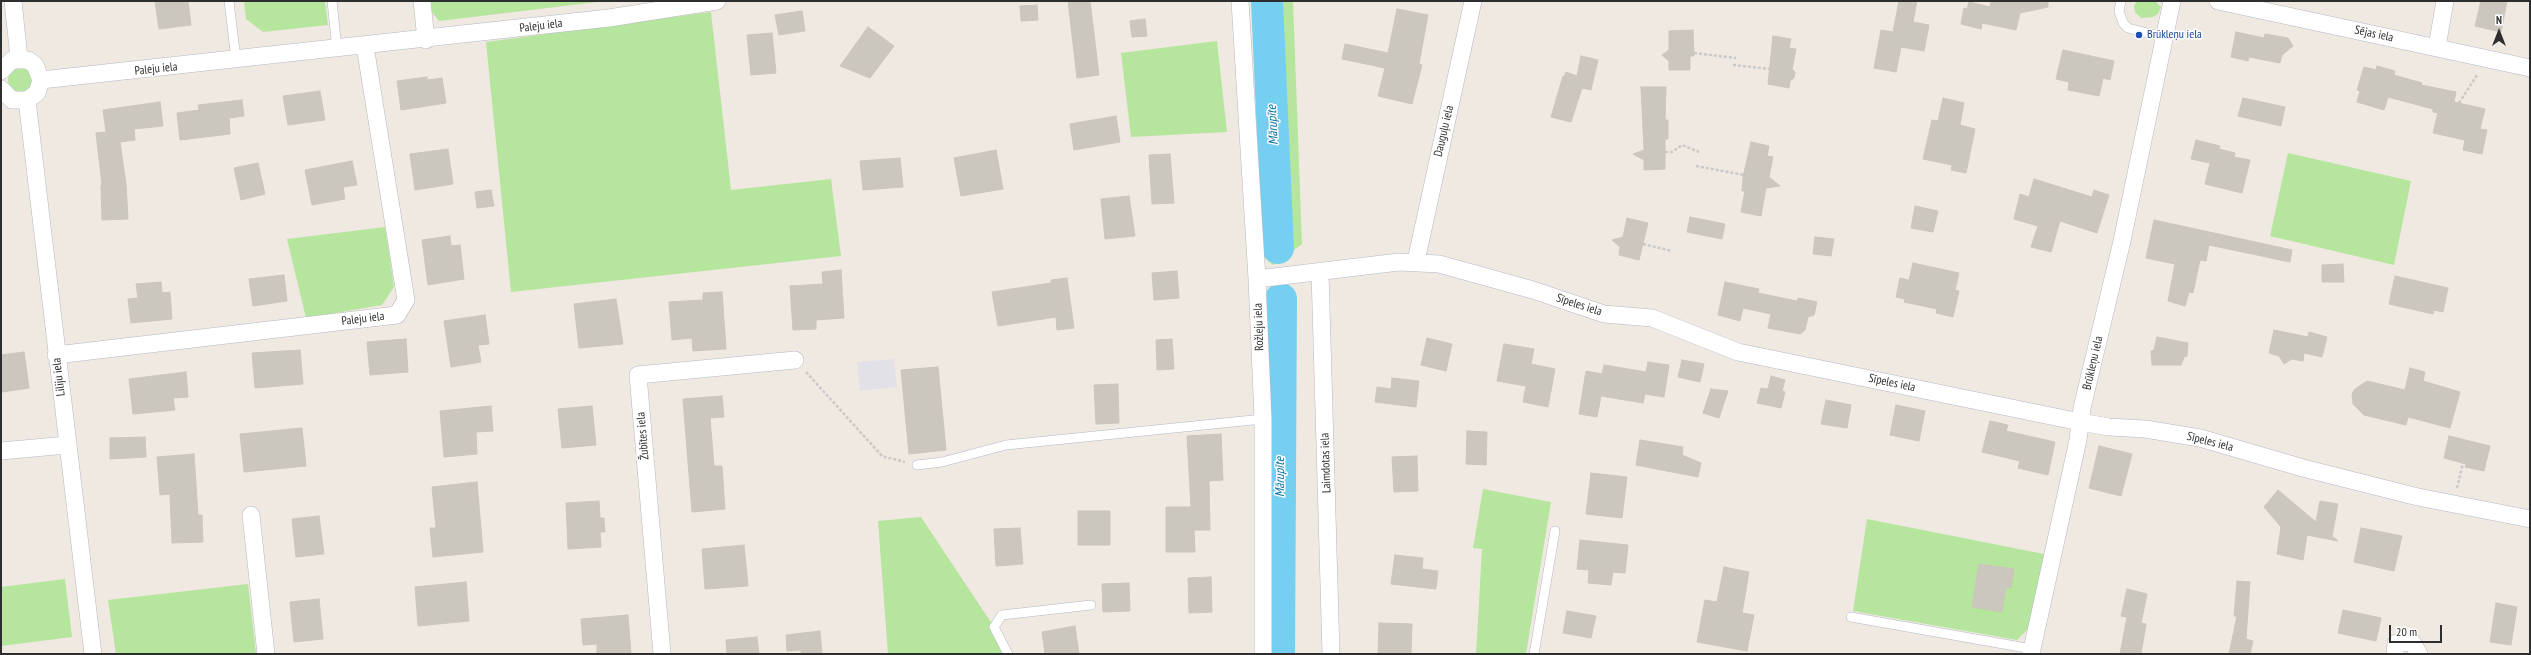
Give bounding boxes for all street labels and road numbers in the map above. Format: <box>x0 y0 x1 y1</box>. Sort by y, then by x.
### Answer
street label: Paleju iela <box>519 16 563 36</box>
street label: Sējas iela <box>2353 23 2395 45</box>
street label: Paleju iela <box>134 60 178 78</box>
street label: Dauguļu iela <box>1431 104 1457 158</box>
street label: Sīpeles iela <box>1554 291 1604 319</box>
street label: Rožleju iela <box>1251 303 1267 351</box>
street label: Paleju iela <box>341 309 385 329</box>
street label: Brūkleņu iela <box>2080 335 2106 391</box>
street label: Liliju iela <box>50 357 68 397</box>
street label: Sīpeles iela <box>1867 371 1917 395</box>
street label: Žubītes iela <box>634 411 652 461</box>
street label: Sīpeles iela <box>2185 429 2235 455</box>
street label: Laimdotas iela <box>1318 433 1334 493</box>

